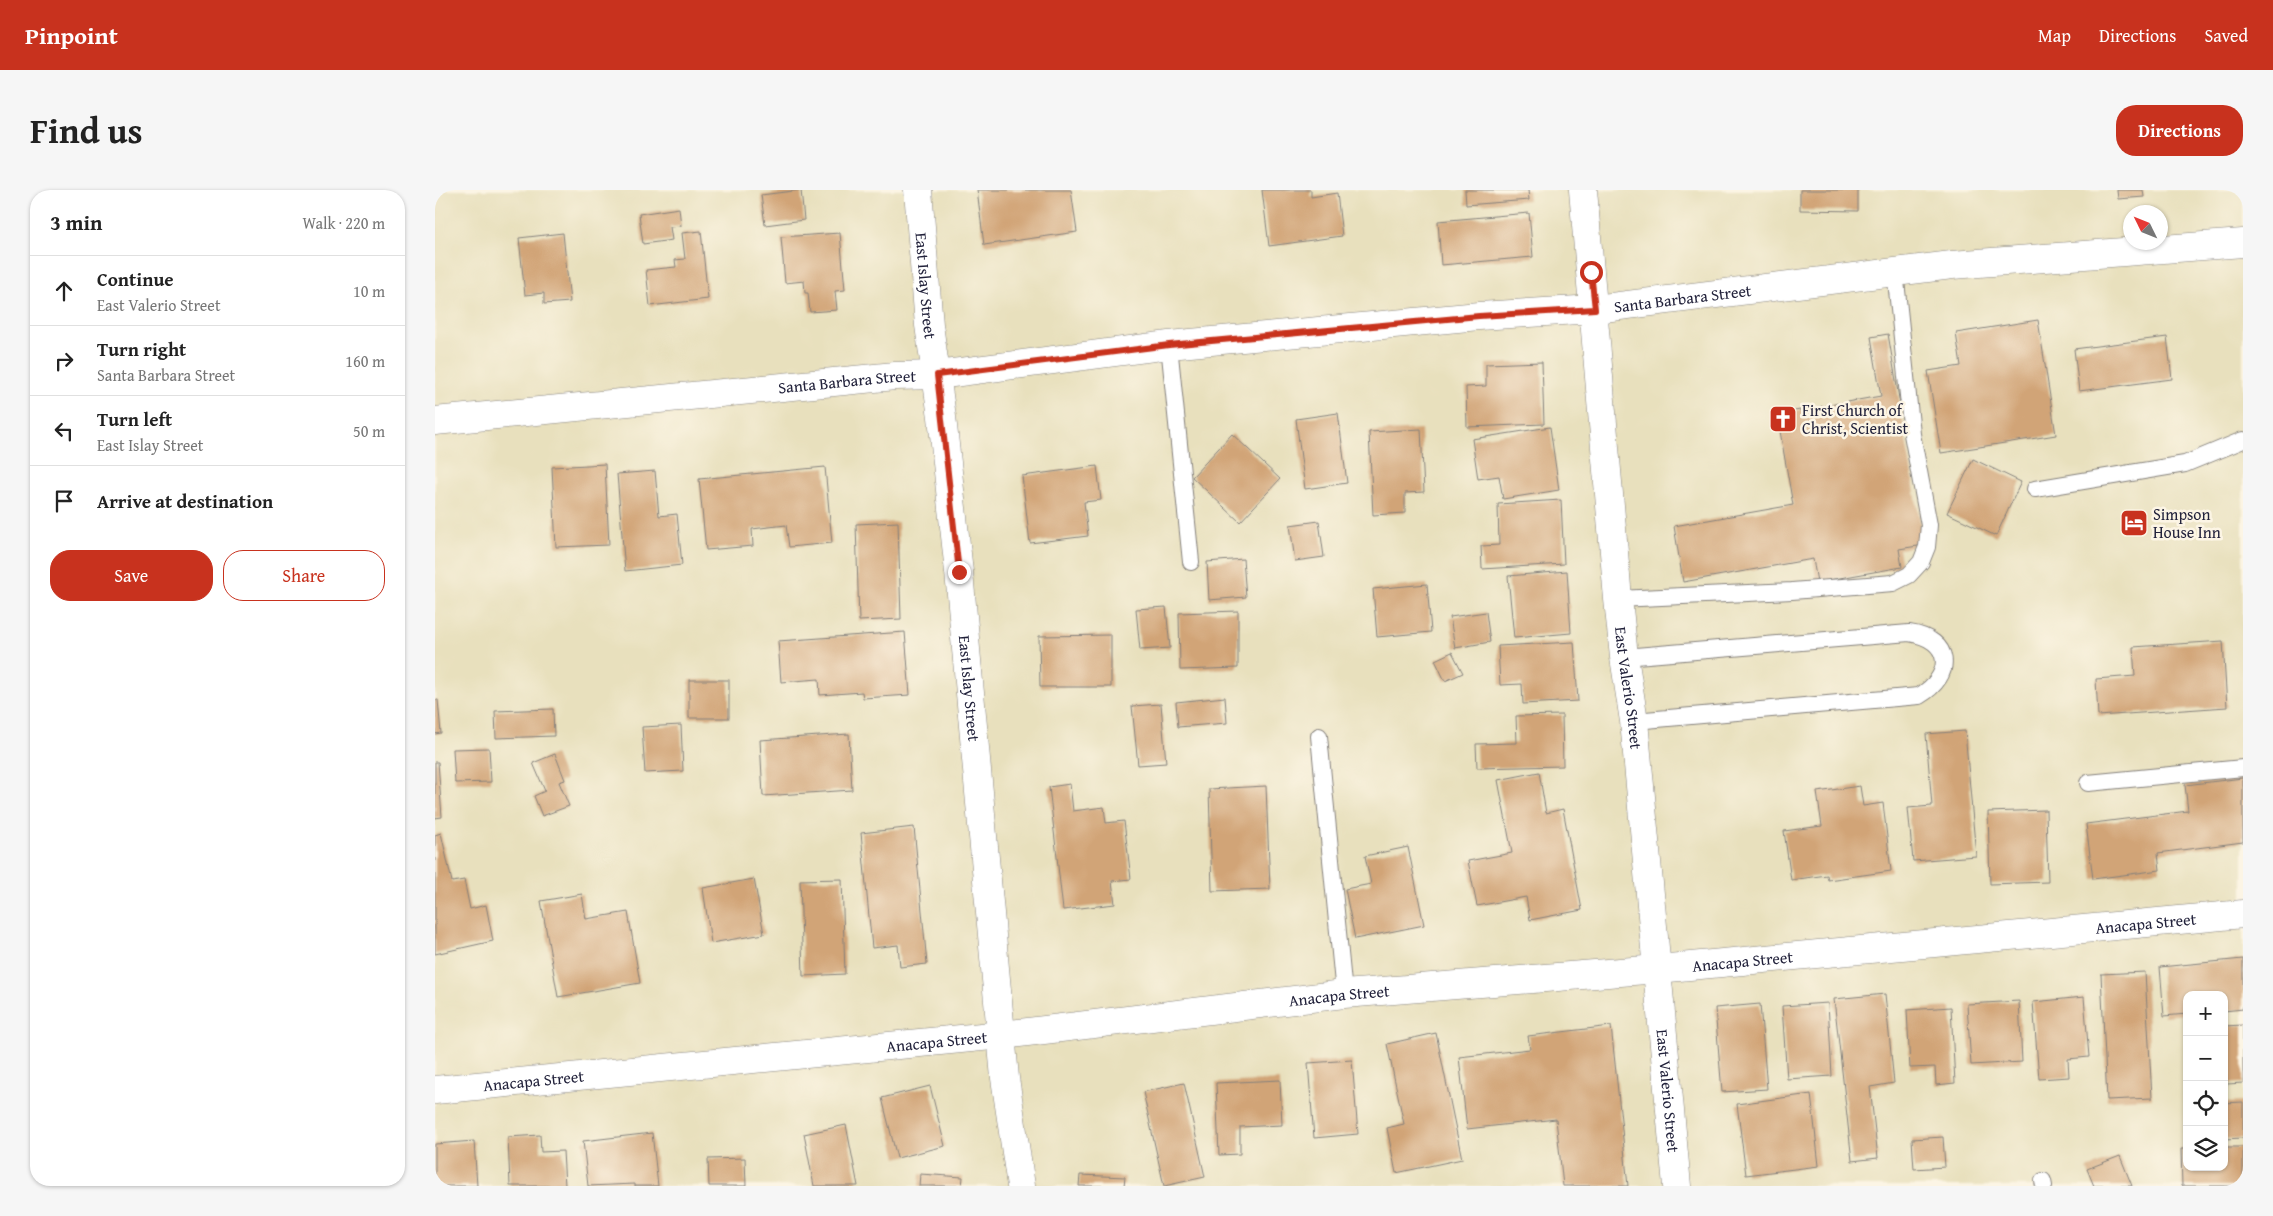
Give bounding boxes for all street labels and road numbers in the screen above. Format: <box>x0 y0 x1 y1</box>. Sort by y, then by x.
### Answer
street label: East Islay Street <box>910 232 943 341</box>
street label: Santa Barbara Street <box>1613 278 1753 319</box>
street label: Santa Barbara Street <box>777 363 917 399</box>
street label: East Valerio Street <box>1609 625 1649 751</box>
street label: East Islay Street <box>953 634 986 743</box>
street label: Anacapa Street <box>2094 906 2198 940</box>
street label: Anacapa Street <box>1691 944 1794 978</box>
street label: Anacapa Street <box>1287 978 1391 1013</box>
street label: Anacapa Street <box>885 1024 988 1058</box>
street label: East Valerio Street <box>1651 1028 1686 1154</box>
street label: Anacapa Street <box>482 1064 585 1097</box>

